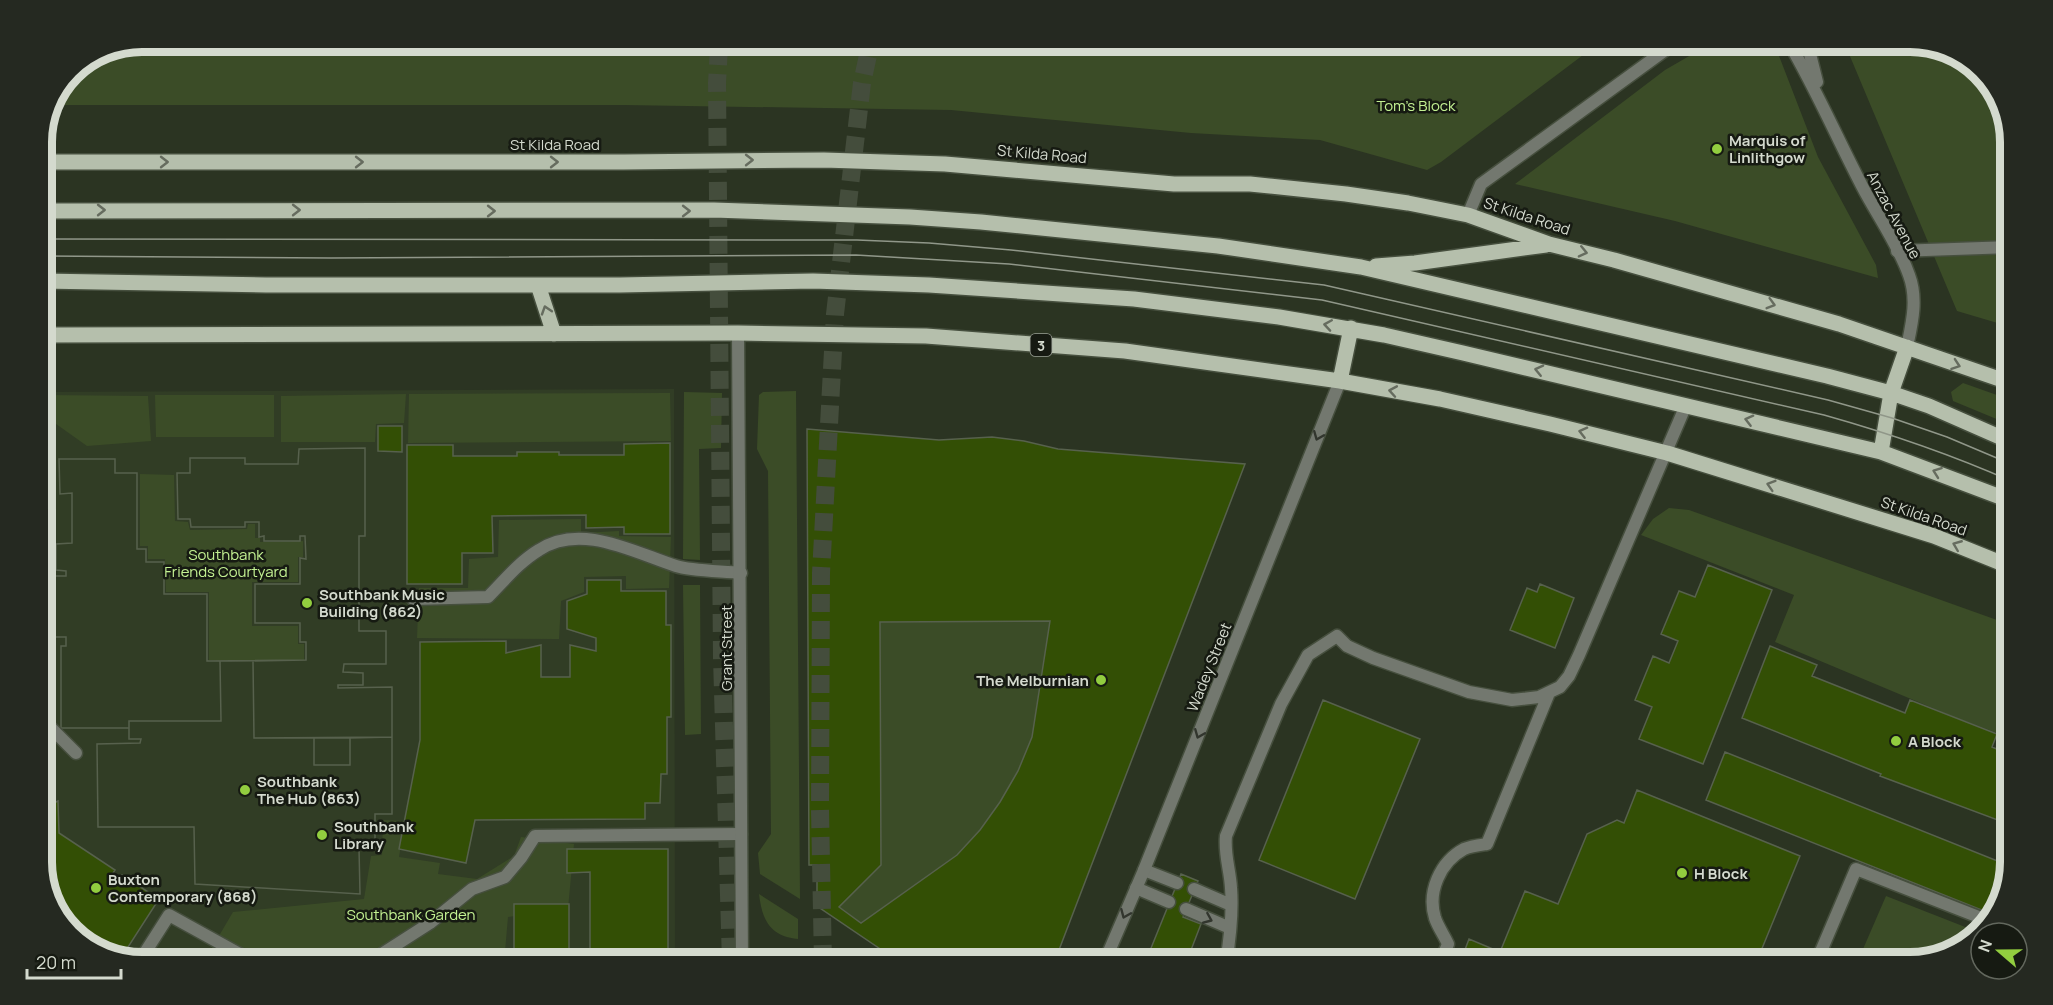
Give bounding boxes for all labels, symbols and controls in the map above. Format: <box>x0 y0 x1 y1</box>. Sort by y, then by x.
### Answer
park label: Tom's Block <box>1376 95 1456 116</box>
place label: Marquis of Linlithgow <box>1729 130 1806 168</box>
street label: St Kilda Road <box>510 134 600 155</box>
street label: St Kilda Road <box>996 140 1088 168</box>
marker: Marquis of Linlithgow <box>1710 142 1724 156</box>
one-way arrow <box>744 154 753 166</box>
one-way arrow <box>159 156 168 168</box>
one-way arrow <box>354 156 363 168</box>
one-way arrow <box>549 156 558 168</box>
street label: Anzac Avenue <box>1862 167 1926 263</box>
street label: St Kilda Road <box>1481 192 1573 240</box>
one-way arrow <box>96 204 105 216</box>
one-way arrow <box>291 204 300 216</box>
one-way arrow <box>681 204 690 217</box>
one-way arrow <box>486 205 495 217</box>
one-way arrow <box>1578 245 1588 258</box>
one-way arrow <box>1766 297 1776 310</box>
one-way arrow <box>541 305 554 316</box>
one-way arrow <box>1323 319 1333 331</box>
road number: 3 <box>1030 334 1052 356</box>
one-way arrow <box>1951 357 1961 370</box>
one-way arrow <box>1534 365 1544 378</box>
one-way arrow <box>1388 385 1398 398</box>
one-way arrow <box>1744 414 1754 427</box>
one-way arrow <box>1579 427 1589 440</box>
one-way arrow <box>1313 429 1325 440</box>
one-way arrow <box>1932 467 1943 480</box>
one-way arrow <box>1766 480 1777 492</box>
street label: St Kilda Road <box>1878 491 1970 541</box>
one-way arrow <box>1952 540 1963 552</box>
park label: Southbank Friends Courtyard <box>164 544 288 582</box>
place label: Southbank Music Building (862) <box>319 584 445 622</box>
marker: Southbank Music Building (862) <box>300 596 314 610</box>
street label: Grant Street <box>716 605 737 691</box>
street label: Wadey Street <box>1182 619 1236 715</box>
place label: The Melburnian <box>976 670 1089 691</box>
marker: The Melburnian <box>1094 673 1108 687</box>
one-way arrow <box>1194 727 1206 738</box>
place label: A Block <box>1908 731 1962 752</box>
marker: A Block <box>1889 734 1903 748</box>
place label: Southbank The Hub (863) <box>257 771 361 809</box>
marker: Southbank The Hub (863) <box>238 783 252 797</box>
place label: Southbank Library <box>334 816 415 854</box>
marker: Southbank Library <box>315 828 329 842</box>
place label: H Block <box>1694 863 1748 884</box>
marker: H Block <box>1675 866 1689 880</box>
place label: Buxton Contemporary (868) <box>108 869 257 907</box>
marker: Buxton Contemporary (868) <box>89 881 103 895</box>
park label: Southbank Garden <box>346 904 476 925</box>
one-way arrow <box>1120 908 1132 919</box>
one-way arrow <box>1202 912 1213 924</box>
north arrow <box>1969 921 2029 981</box>
text: N <box>1973 937 1997 955</box>
scale bar <box>27 942 122 980</box>
text: 20 m <box>36 950 76 974</box>

